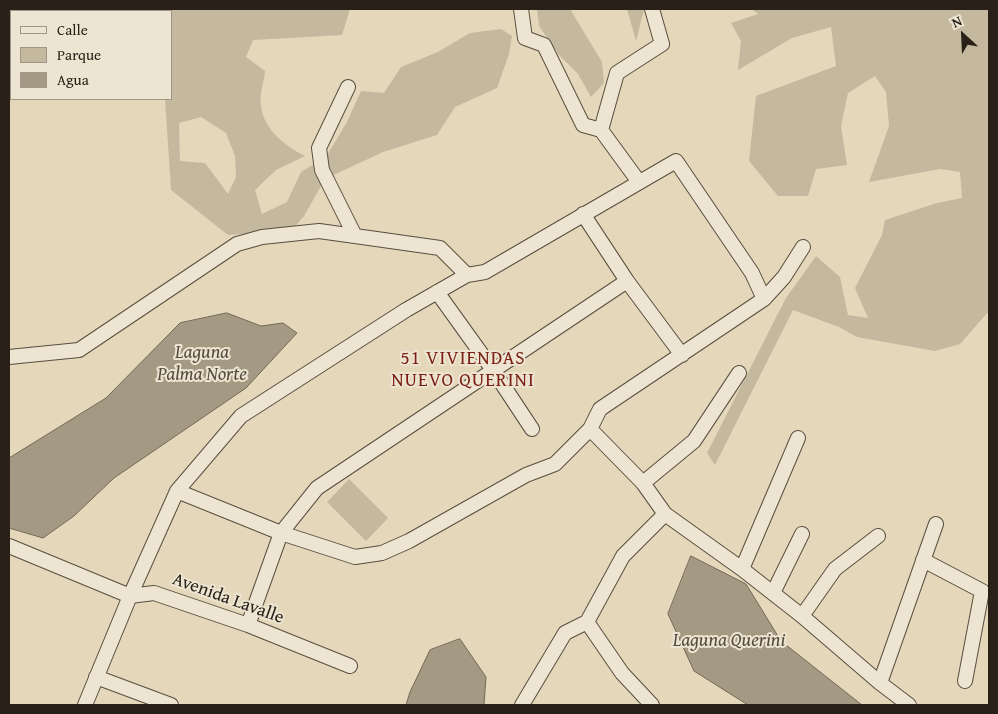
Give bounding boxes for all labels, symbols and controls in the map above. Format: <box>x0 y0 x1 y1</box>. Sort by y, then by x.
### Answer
legend <box>10 10 172 100</box>
north arrow <box>938 10 988 60</box>
text: N <box>948 10 965 32</box>
text: Calle <box>57 19 88 40</box>
text: Parque <box>57 44 101 65</box>
text: Agua <box>57 69 89 90</box>
water label: Laguna Palma Norte <box>157 342 247 386</box>
district label: 51 VIVIENDAS NUEVO QUERINI <box>390 348 536 392</box>
street label: Avenida Lavalle <box>169 569 287 629</box>
water label: Laguna Querini <box>673 630 785 652</box>

